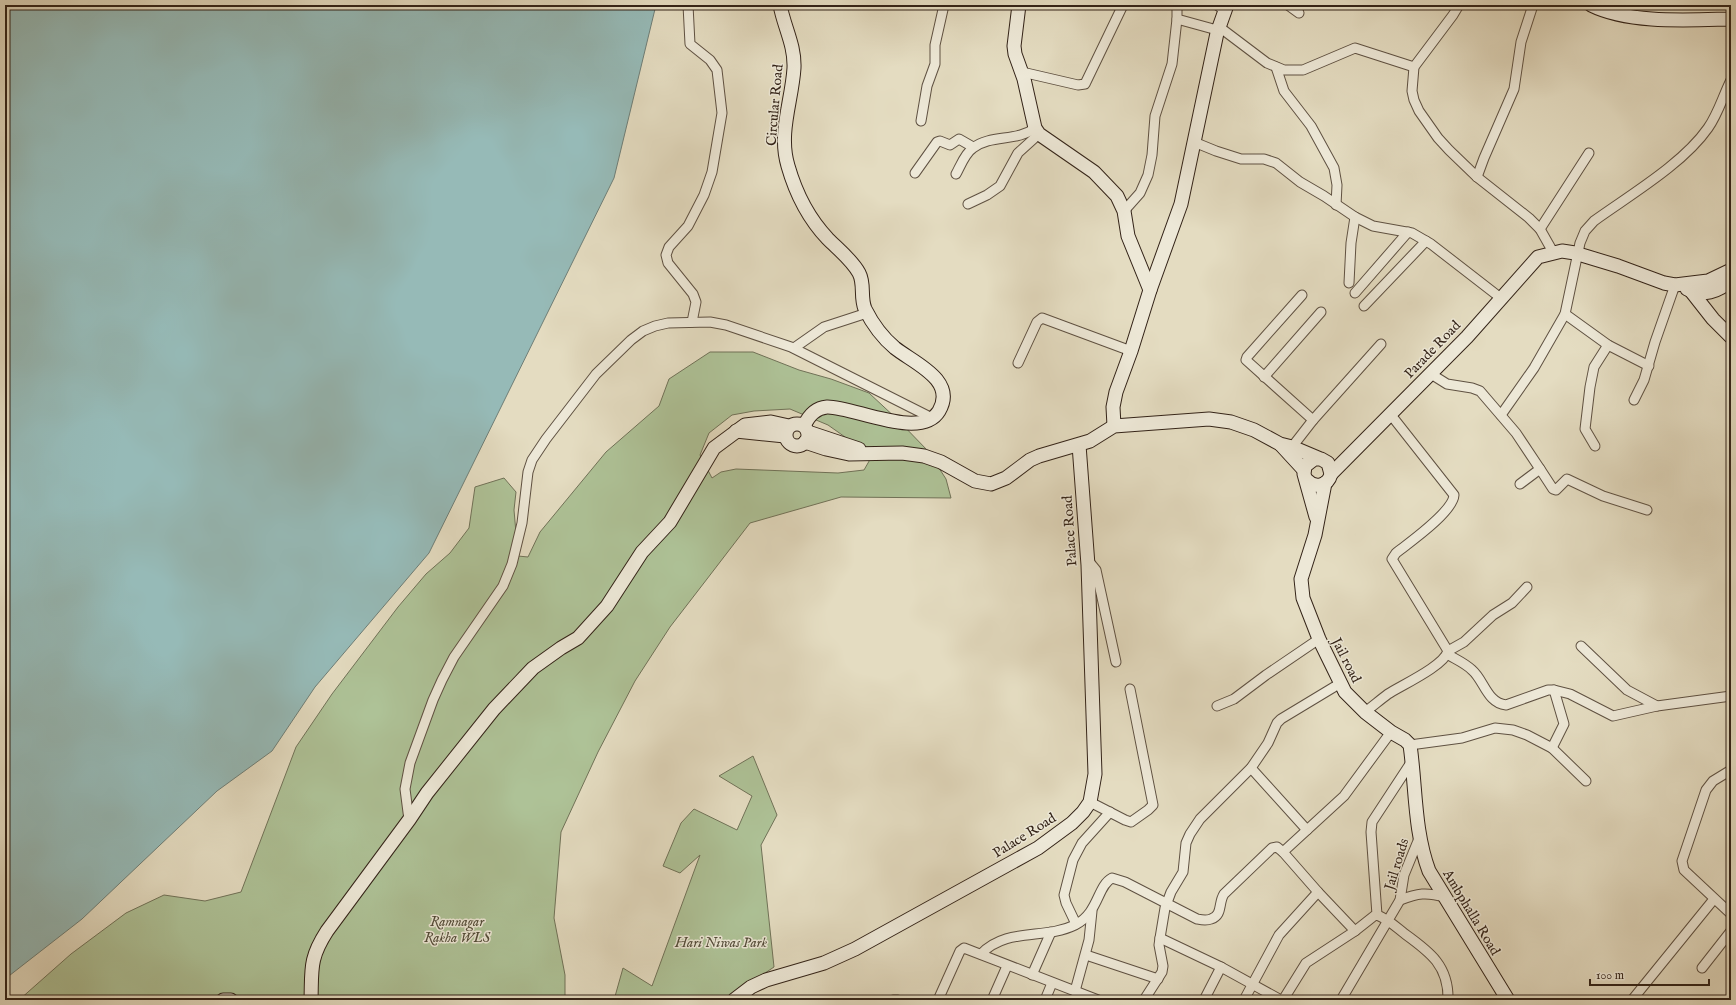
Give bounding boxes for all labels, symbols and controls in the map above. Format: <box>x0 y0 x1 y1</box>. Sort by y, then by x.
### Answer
street label: Circular Road <box>762 63 788 147</box>
street label: Parade Road <box>1401 317 1465 383</box>
street label: Palace Road <box>1059 494 1081 567</box>
street label: Jail road <box>1326 633 1365 687</box>
street label: Palace Road <box>990 809 1060 862</box>
street label: Jail roads <box>1380 836 1413 894</box>
street label: Ambphalla Road <box>1438 865 1504 959</box>
park label: Ramnagar Rakha WLS <box>424 913 491 947</box>
park label: Hari Niwas Park <box>674 934 767 952</box>
scale bar <box>1590 961 1709 987</box>
text: 100 m <box>1596 968 1624 983</box>

